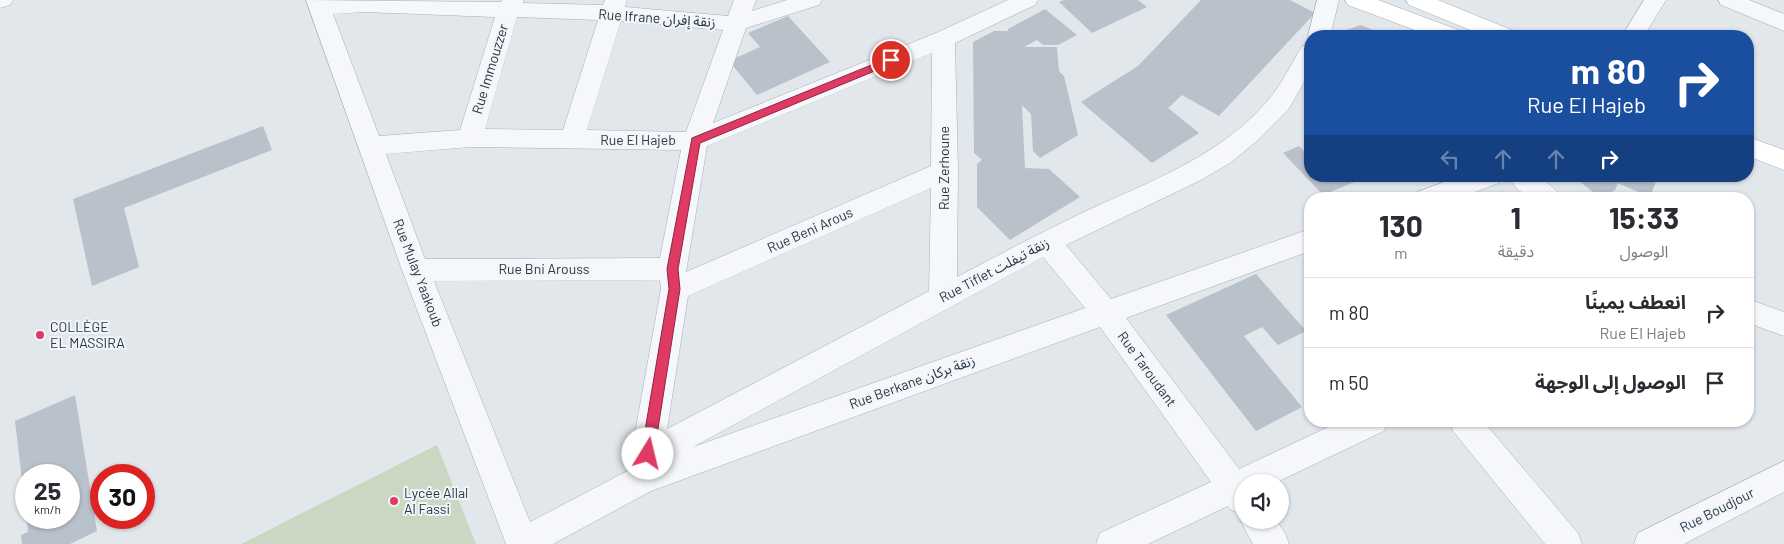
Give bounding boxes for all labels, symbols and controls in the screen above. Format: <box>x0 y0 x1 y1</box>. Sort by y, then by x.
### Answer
street label: Rue Ifrane زنقة إفران <box>598 5 716 32</box>
street label: Rue Immouzzer <box>468 22 511 116</box>
pin <box>870 39 912 81</box>
icon: arrive <box>877 46 905 74</box>
text: 80 m <box>1571 49 1646 91</box>
icon: right <box>1664 50 1729 115</box>
text: Rue El Hajeb <box>1527 91 1646 117</box>
street label: Rue Zerhoune <box>935 126 952 210</box>
street label: Rue El Hajeb <box>600 131 676 148</box>
icon: left <box>1436 145 1464 173</box>
icon: ahead <box>1489 145 1517 173</box>
icon: ahead <box>1542 145 1570 173</box>
icon: right <box>1595 145 1623 173</box>
text: 1 <box>1511 199 1521 235</box>
text: 15:33 <box>1609 199 1679 235</box>
street label: Rue Beni Arous <box>764 203 855 256</box>
text: 130 <box>1379 207 1423 243</box>
street label: Rue Mulay Yaakoub <box>390 216 447 329</box>
street label: Rue Tiflet زنقة تيفلت <box>936 233 1052 307</box>
text: دقيقة <box>1498 241 1534 260</box>
text: الوصول <box>1620 241 1668 260</box>
text: m <box>1394 243 1407 262</box>
street label: Rue Bni Arouss <box>499 260 590 277</box>
text: انعطف يمينًا <box>1585 290 1686 313</box>
icon: right <box>1701 299 1729 327</box>
text: 80 m <box>1329 301 1369 324</box>
place label: COLLÈGE EL MASSIRA <box>50 318 125 351</box>
text: Rue El Hajeb <box>1600 323 1686 342</box>
street label: Rue Taroudant <box>1114 328 1180 410</box>
marker: COLLÈGE EL MASSIRA <box>34 329 46 341</box>
street label: Rue Berkane زنقة بركان <box>847 351 977 413</box>
icon: arrive <box>1701 369 1729 397</box>
text: الوصول إلى الوجهة <box>1535 370 1686 393</box>
text: 50 m <box>1329 371 1369 394</box>
position arrow <box>621 427 673 479</box>
speed limit sign: 30 <box>90 464 155 529</box>
map controls <box>1234 474 1289 529</box>
button: sound <box>1234 474 1289 529</box>
text: 25 <box>34 475 61 505</box>
street label: Rue Boudjour <box>1677 483 1757 536</box>
place label: Lycée Allal Al Fassi <box>404 484 468 517</box>
marker: Lycée Allal Al Fassi <box>388 495 400 507</box>
text: km/h <box>34 502 61 516</box>

